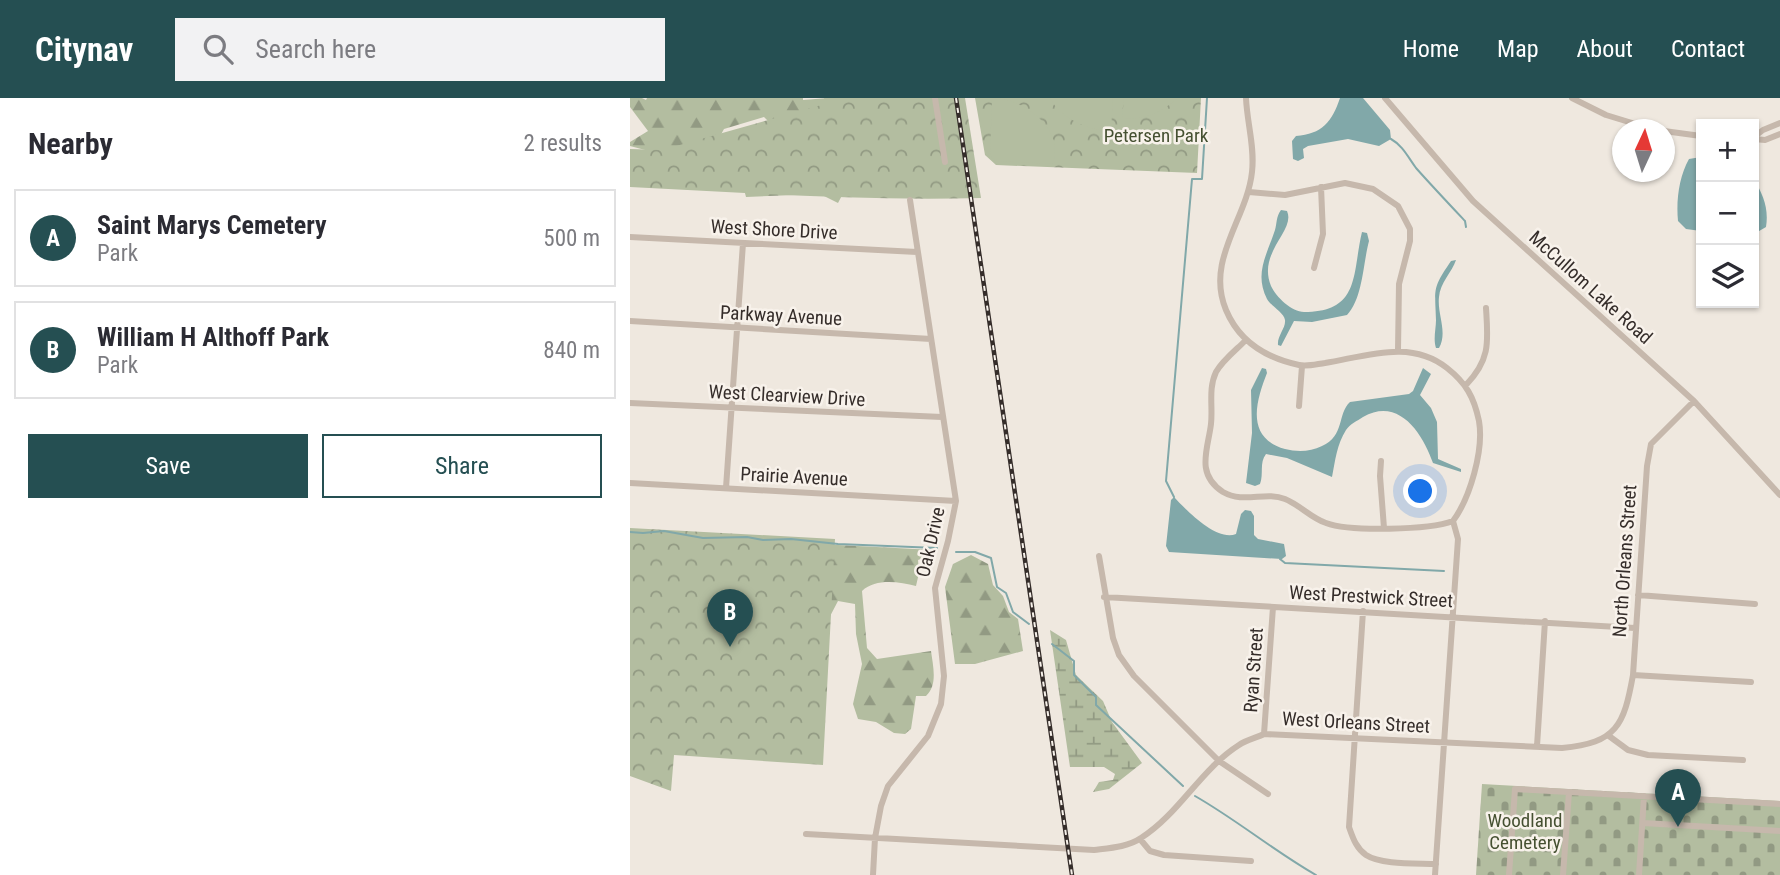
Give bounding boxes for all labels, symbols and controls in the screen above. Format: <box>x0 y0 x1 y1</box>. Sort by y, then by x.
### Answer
search box <box>175 18 665 81</box>
text: Citynav <box>35 30 133 69</box>
icon: search <box>199 30 237 68</box>
text: Search here <box>255 34 376 64</box>
text: Home <box>1403 35 1459 63</box>
text: Map <box>1497 35 1539 63</box>
text: About <box>1577 35 1633 63</box>
text: Contact <box>1671 35 1745 63</box>
north arrow <box>1612 119 1675 182</box>
map controls <box>1696 119 1759 308</box>
button: + <box>1696 119 1759 182</box>
park label: Petersen Park <box>1104 124 1209 147</box>
text: Nearby <box>28 126 113 161</box>
text: 2 results <box>524 130 602 157</box>
button: − <box>1696 182 1759 245</box>
text: Saint Marys Cemetery <box>97 210 327 240</box>
street label: West Shore Drive <box>710 215 838 244</box>
text: A <box>46 225 60 252</box>
text: 500 m <box>543 225 600 252</box>
street label: McCullom Lake Road <box>1524 226 1657 349</box>
text: Park <box>97 240 138 267</box>
button: layers <box>1696 245 1759 308</box>
street label: Parkway Avenue <box>719 301 843 330</box>
text: William H Althoff Park <box>97 322 329 352</box>
text: B <box>47 337 59 364</box>
text: 840 m <box>543 337 600 364</box>
text: Park <box>97 352 138 379</box>
street label: West Clearview Drive <box>708 380 866 411</box>
button: Save <box>28 434 308 498</box>
button: Share <box>322 434 602 498</box>
street label: Prairie Avenue <box>740 462 848 491</box>
your location <box>1403 474 1437 508</box>
street label: North Orleans Street <box>1608 484 1641 638</box>
street label: Oak Drive <box>911 505 950 579</box>
street label: West Prestwick Street <box>1288 581 1453 612</box>
pin: B <box>707 589 753 647</box>
street label: Ryan Street <box>1239 627 1268 713</box>
street label: West Orleans Street <box>1281 707 1431 738</box>
pin: A <box>1655 769 1701 827</box>
park label: Woodland Cemetery <box>1488 809 1562 854</box>

